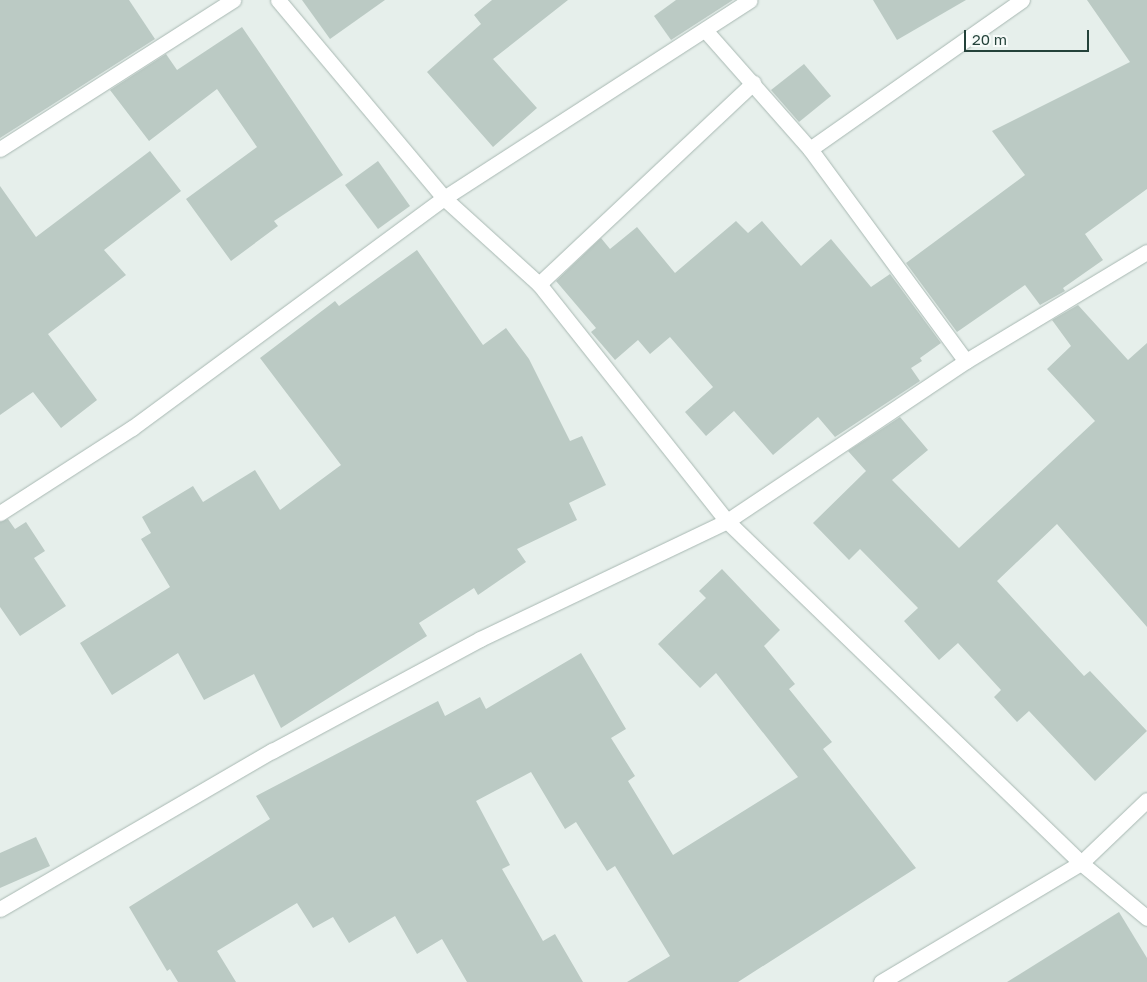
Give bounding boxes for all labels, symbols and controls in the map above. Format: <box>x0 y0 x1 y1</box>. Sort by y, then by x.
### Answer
scale bar <box>967 20 1092 52</box>
text: 20 m <box>972 30 1007 48</box>

